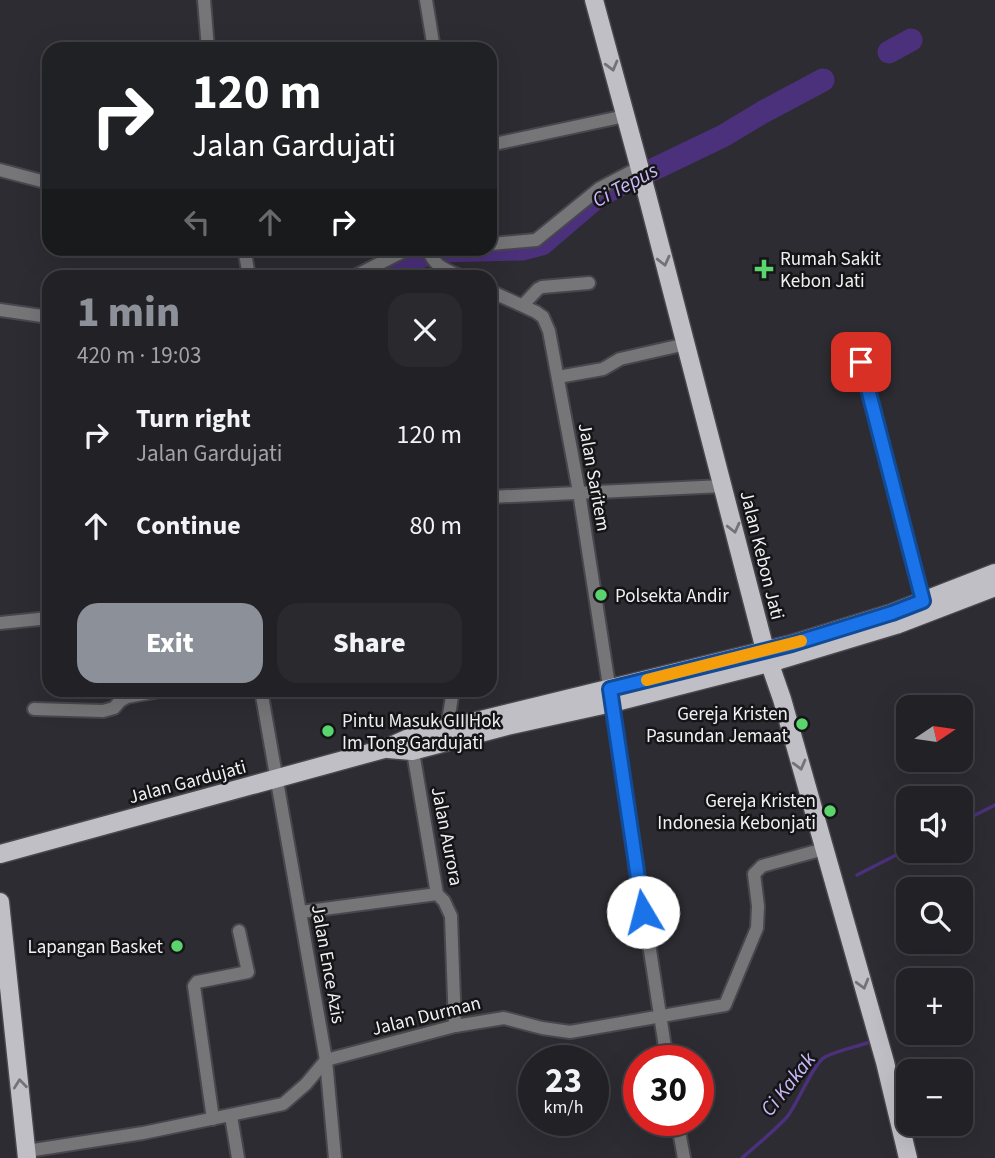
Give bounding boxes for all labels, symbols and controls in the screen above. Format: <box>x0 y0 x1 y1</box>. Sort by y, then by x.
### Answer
text: 120 m <box>192 58 321 128</box>
one-way arrow <box>604 60 618 72</box>
icon: right <box>77 70 168 161</box>
text: Jalan Gardujati <box>192 123 396 169</box>
water label: Ci Tepus <box>587 155 663 215</box>
icon: left <box>178 203 216 241</box>
icon: ahead <box>251 203 289 241</box>
icon: right <box>324 203 362 241</box>
place label: Rumah Sakit Kebon Jati <box>780 246 881 295</box>
one-way arrow <box>656 255 670 267</box>
marker: Rumah Sakit Kebon Jati <box>754 259 774 279</box>
text: 1 min <box>77 283 180 343</box>
button: close <box>388 293 462 367</box>
pin <box>831 332 891 392</box>
text: 420 m · 19:03 <box>77 339 201 372</box>
icon: arrive <box>842 343 880 381</box>
text: Turn right <box>136 400 251 437</box>
icon: right <box>77 416 115 454</box>
text: 120 m <box>396 416 462 453</box>
street label: Jalan Saritem <box>571 421 616 534</box>
text: Jalan Gardujati <box>136 437 282 470</box>
street label: Jalan Kebon Jati <box>732 488 791 623</box>
icon: ahead <box>77 507 115 545</box>
text: Continue <box>136 507 241 544</box>
text: 80 m <box>409 507 462 544</box>
one-way arrow <box>726 522 740 534</box>
place label: Polsekta Andir <box>615 583 729 610</box>
marker: Polsekta Andir <box>593 587 609 603</box>
button: Exit <box>77 603 263 683</box>
button: Share <box>277 603 462 683</box>
north arrow <box>896 695 973 772</box>
map controls <box>896 695 973 1136</box>
place label: Gereja Kristen Pasundan Jemaat <box>646 701 789 750</box>
place label: Pintu Masuk GII Hok Im Tong Gardujati <box>342 708 501 757</box>
marker: Gereja Kristen Pasundan Jemaat <box>794 716 810 732</box>
marker: Pintu Masuk GII Hok Im Tong Gardujati <box>320 723 336 739</box>
street label: Jalan Gardujati <box>125 754 249 811</box>
one-way arrow <box>792 759 807 771</box>
street label: Jalan Aurora <box>424 785 469 888</box>
button: sound <box>896 786 973 863</box>
place label: Gereja Kristen Indonesia Kebonjati <box>657 788 816 837</box>
marker: Gereja Kristen Indonesia Kebonjati <box>822 803 838 819</box>
position arrow <box>606 875 680 949</box>
button: search <box>896 877 973 954</box>
street label: Jalan Ence Azis <box>304 903 351 1026</box>
place label: Lapangan Basket <box>27 934 164 961</box>
marker: Lapangan Basket <box>169 938 185 954</box>
button: + <box>896 968 973 1045</box>
one-way arrow <box>854 977 869 989</box>
street label: Jalan Durman <box>369 990 484 1043</box>
speed limit sign: 30 <box>623 1045 714 1136</box>
water label: Ci Kakak <box>753 1045 823 1123</box>
text: 23 <box>545 1056 582 1106</box>
button: − <box>896 1059 973 1136</box>
one-way arrow <box>12 1078 27 1089</box>
text: km/h <box>544 1095 583 1120</box>

